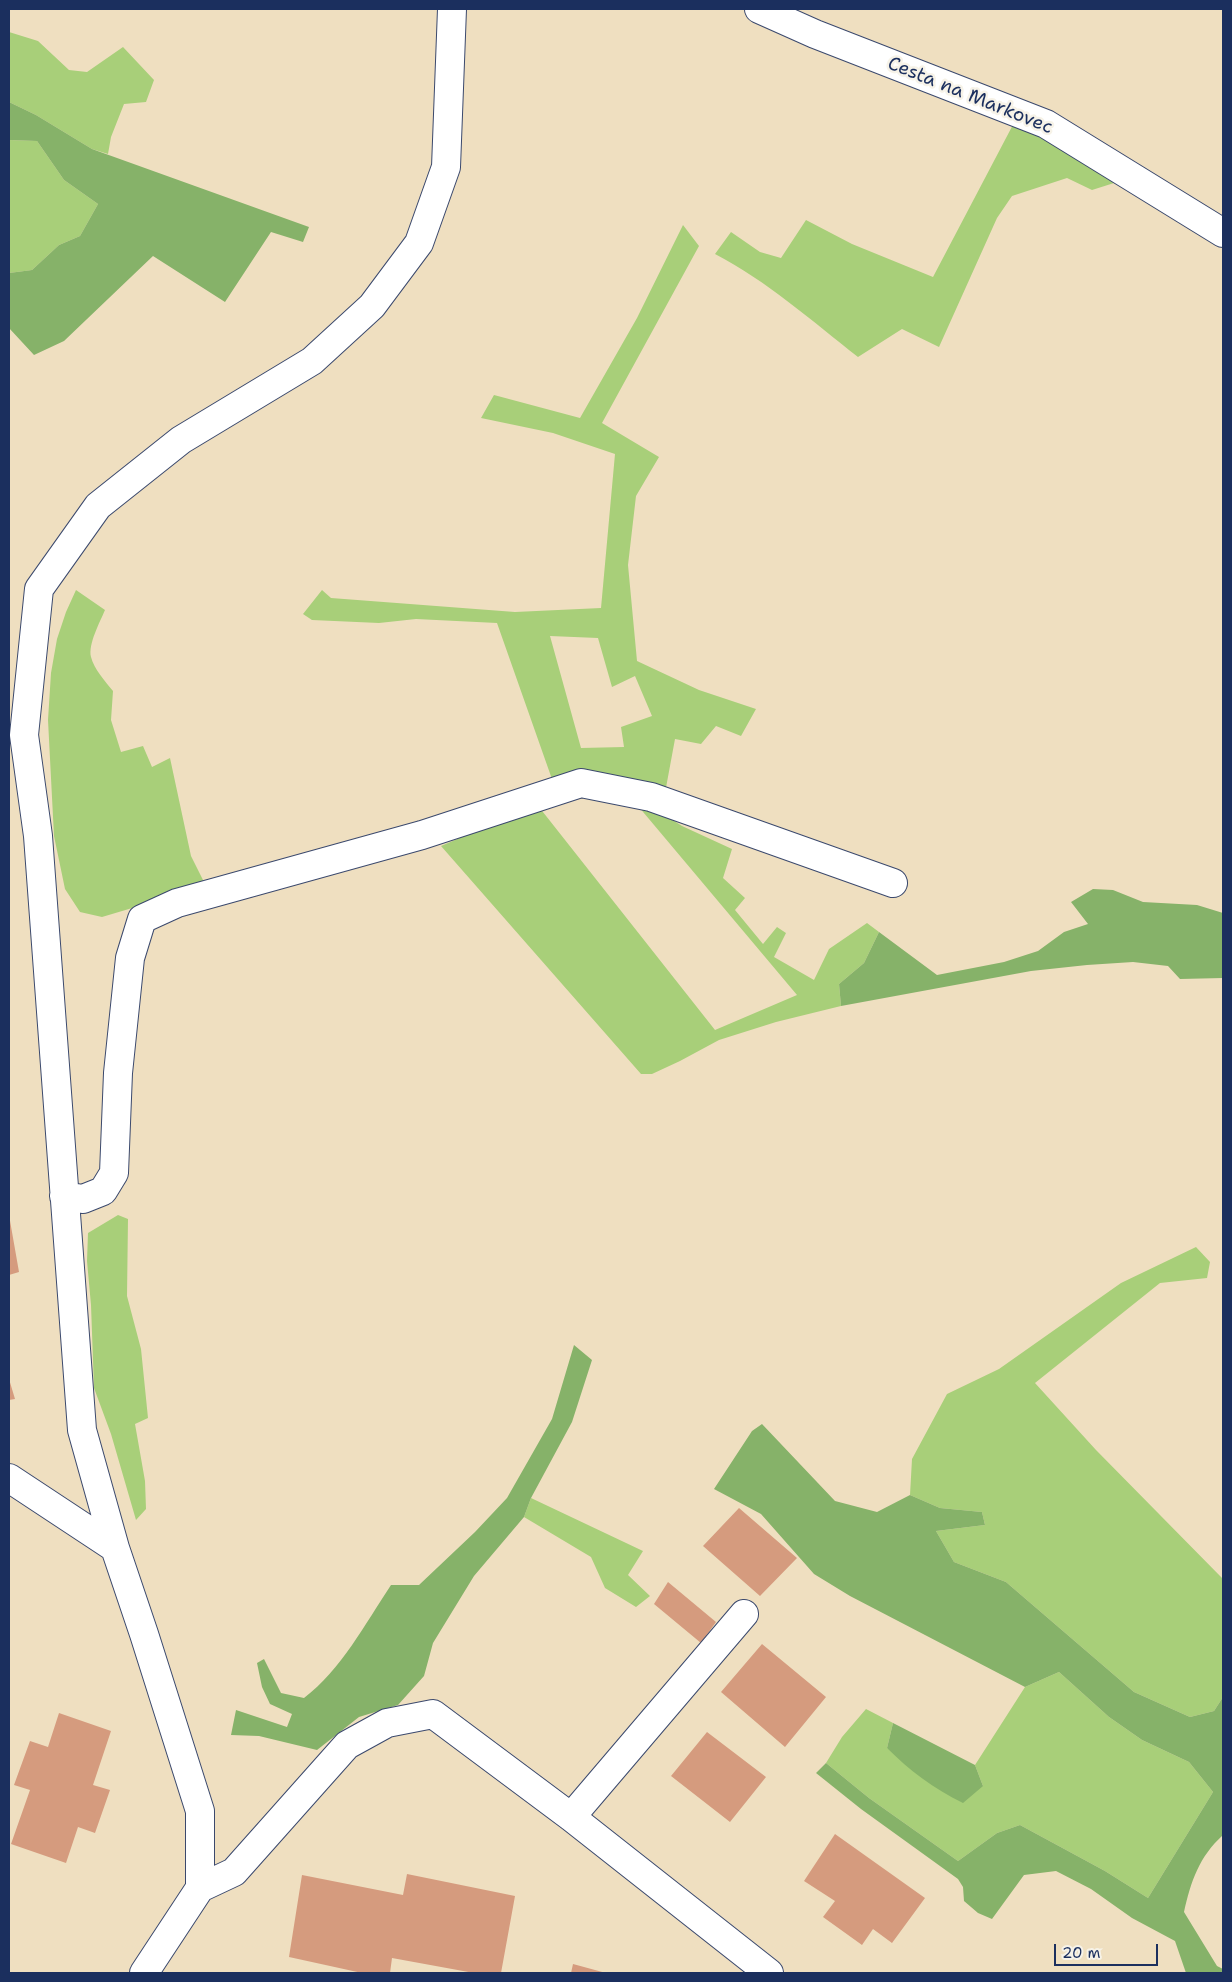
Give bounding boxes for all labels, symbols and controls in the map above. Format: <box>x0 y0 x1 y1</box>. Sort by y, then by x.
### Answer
street label: Cesta na Markovec <box>884 52 1056 140</box>
scale bar <box>1057 1934 1161 1966</box>
text: 20 m <box>1062 1943 1101 1963</box>

